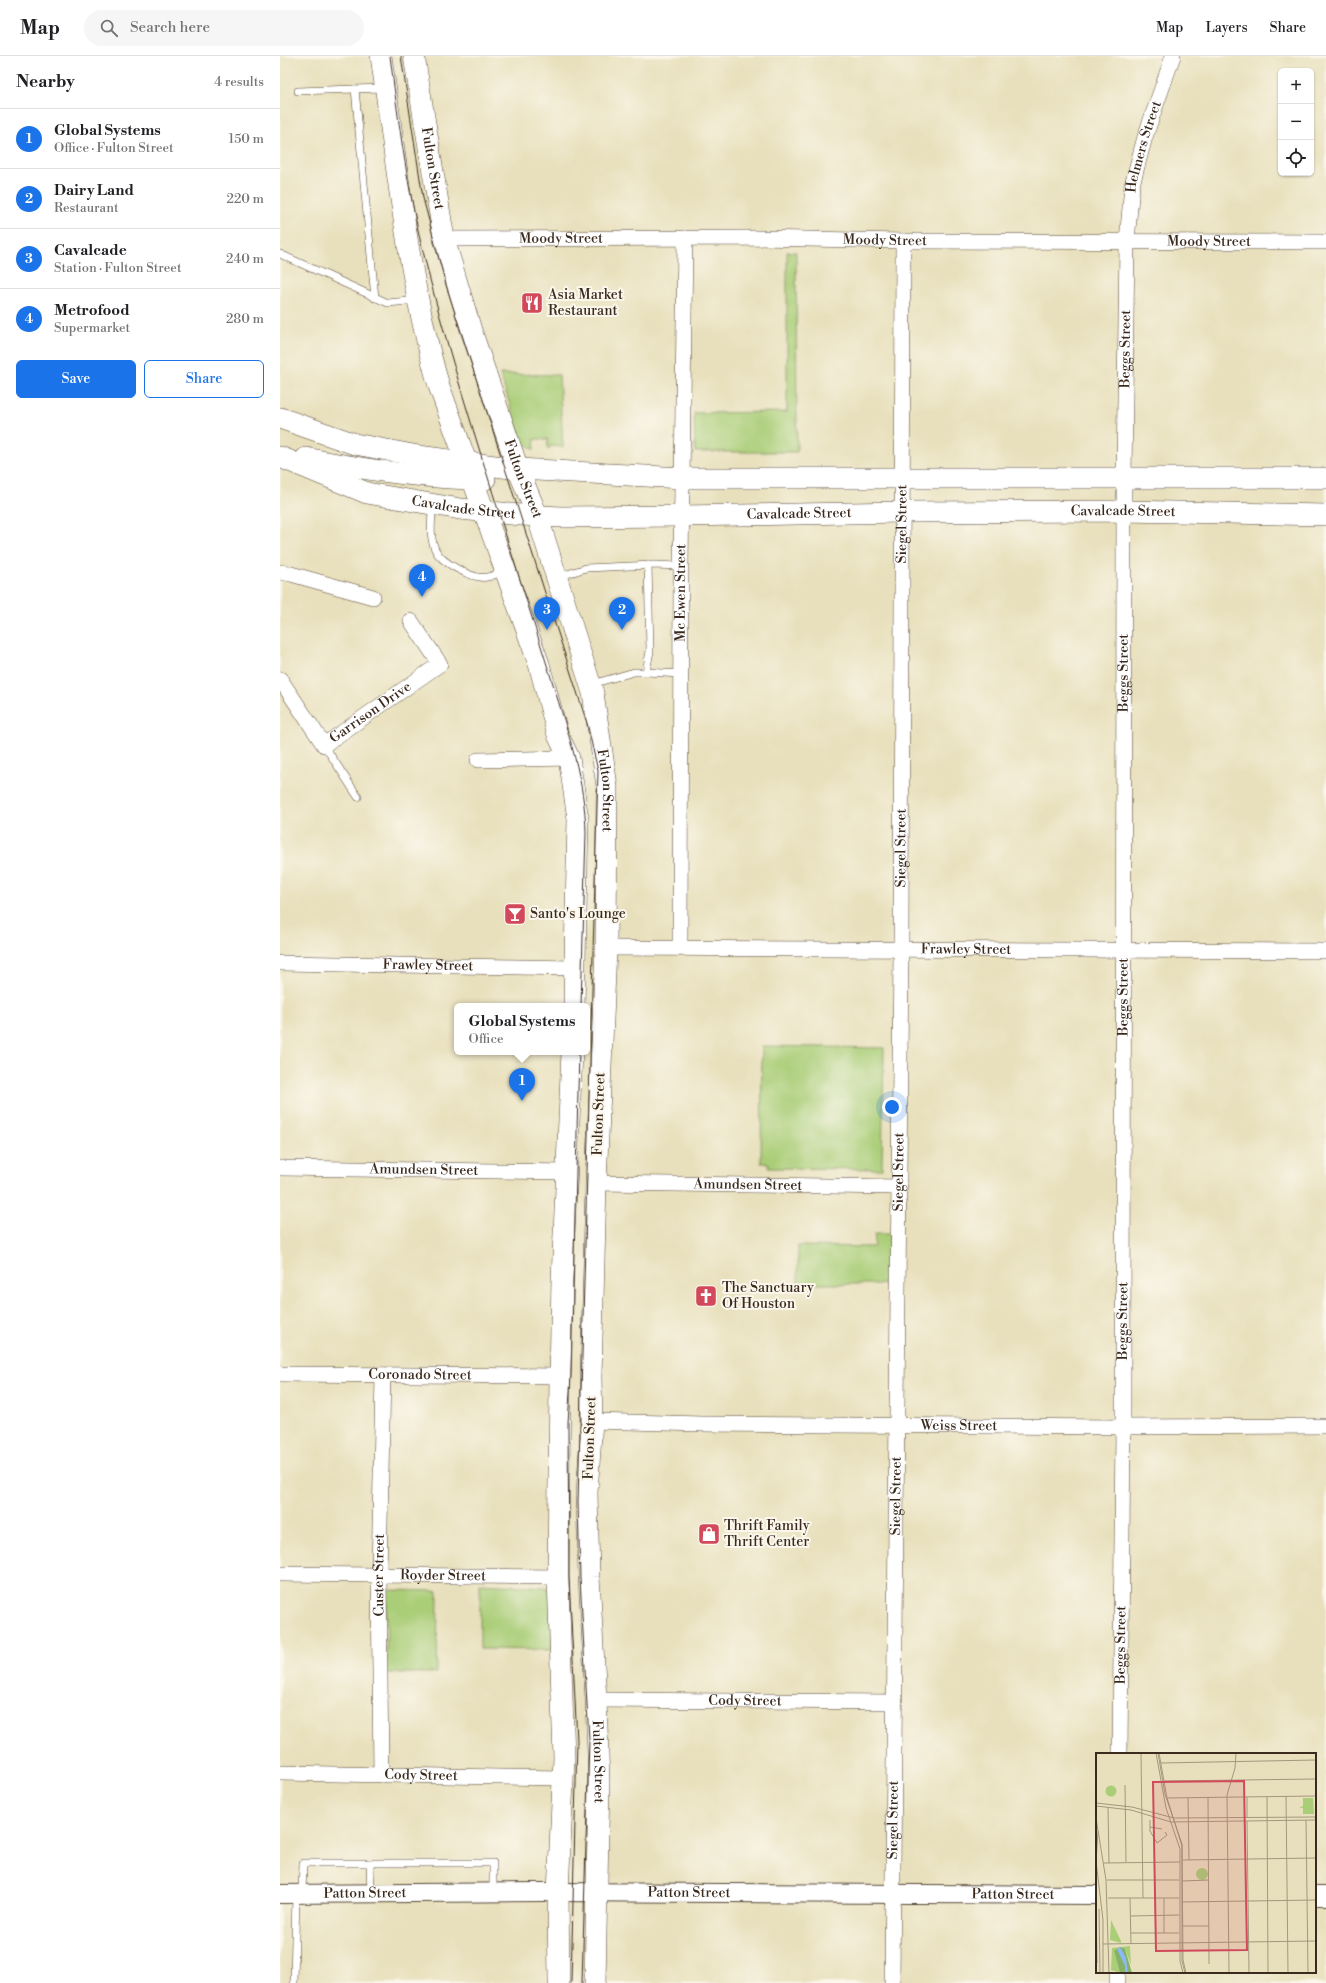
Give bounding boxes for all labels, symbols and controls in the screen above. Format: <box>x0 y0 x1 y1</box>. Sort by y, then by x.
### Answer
search box <box>84 10 364 46</box>
text: Map <box>20 16 60 40</box>
icon: search <box>98 17 120 39</box>
text: Search here <box>130 18 210 37</box>
text: Map <box>1156 19 1183 37</box>
text: Layers <box>1205 19 1248 37</box>
text: Share <box>1270 19 1306 37</box>
map controls <box>1278 68 1314 176</box>
button: + <box>1278 68 1314 104</box>
text: Nearby <box>16 71 75 93</box>
text: 4 results <box>214 74 264 90</box>
street label: Helmers Street <box>1122 99 1166 194</box>
button: − <box>1278 104 1314 140</box>
text: Global Systems <box>54 121 161 140</box>
street label: Fulton Street <box>417 126 448 211</box>
text: 1 <box>26 131 32 147</box>
text: 150 m <box>229 131 264 147</box>
text: Office · Fulton Street <box>54 140 174 156</box>
button: locate <box>1278 140 1314 176</box>
text: Dairy Land <box>54 181 134 200</box>
text: 2 <box>25 191 33 207</box>
text: 220 m <box>226 191 264 207</box>
text: Restaurant <box>54 200 119 216</box>
street label: Moody Street <box>519 229 603 248</box>
street label: Moody Street <box>843 231 927 250</box>
street label: Moody Street <box>1167 233 1251 251</box>
text: Cavalcade <box>54 241 127 260</box>
text: 3 <box>25 251 33 267</box>
text: 240 m <box>226 251 264 267</box>
text: Station · Fulton Street <box>54 260 182 276</box>
place label: Asia Market Restaurant <box>547 286 623 320</box>
restaurant icon: Asia Market Restaurant <box>519 290 545 316</box>
text: Metrofood <box>54 301 130 320</box>
street label: Beggs Street <box>1116 310 1135 389</box>
text: 4 <box>25 311 33 327</box>
text: 280 m <box>226 311 264 327</box>
text: Supermarket <box>54 320 130 336</box>
button: Save <box>16 360 136 398</box>
button: Share <box>144 360 264 398</box>
street label: Fulton Street <box>500 437 546 520</box>
street label: Siegel Street <box>893 484 911 564</box>
street label: Cavalcade Street <box>410 492 517 523</box>
street label: Cavalcade Street <box>1071 502 1176 521</box>
street label: Cavalcade Street <box>746 504 852 524</box>
street label: Mc Ewen Street <box>672 544 690 642</box>
pin: 4 <box>409 564 435 597</box>
pin: 3 <box>534 597 560 630</box>
pin: 2 <box>609 597 635 630</box>
street label: Beggs Street <box>1115 634 1133 713</box>
street label: Garrison Drive <box>326 678 415 747</box>
street label: Fulton Street <box>593 748 616 832</box>
street label: Siegel Street <box>892 808 910 888</box>
bar icon: Santo's Lounge <box>502 901 528 927</box>
place label: Santo's Lounge <box>530 905 626 923</box>
street label: Frawley Street <box>921 940 1011 959</box>
street label: Frawley Street <box>383 956 473 975</box>
street label: Beggs Street <box>1114 958 1132 1037</box>
popup <box>454 1003 590 1055</box>
text: Global Systems <box>469 1012 575 1031</box>
text: Office <box>469 1031 504 1047</box>
pin: 1 <box>509 1068 535 1101</box>
street label: Fulton Street <box>589 1072 609 1156</box>
your location <box>882 1097 902 1117</box>
street label: Siegel Street <box>890 1132 908 1212</box>
street label: Amundsen Street <box>369 1160 478 1180</box>
street label: Amundsen Street <box>693 1175 802 1195</box>
place label: The Sanctuary Of Houston <box>722 1279 814 1313</box>
street label: Beggs Street <box>1114 1282 1132 1361</box>
church icon: The Sanctuary Of Houston <box>693 1283 719 1309</box>
street label: Coronado Street <box>368 1366 472 1384</box>
street label: Fulton Street <box>580 1396 600 1480</box>
street label: Weiss Street <box>920 1417 997 1435</box>
street label: Siegel Street <box>887 1456 906 1536</box>
place label: Thrift Family Thrift Center <box>724 1517 810 1551</box>
shop icon: Thrift Family Thrift Center <box>696 1521 722 1547</box>
street label: Custer Street <box>370 1533 389 1617</box>
street label: Royder Street <box>400 1566 486 1585</box>
street label: Beggs Street <box>1112 1606 1130 1685</box>
street label: Cody Street <box>708 1692 782 1710</box>
street label: Fulton Street <box>588 1720 608 1804</box>
inset map <box>1096 1753 1316 1973</box>
street label: Cody Street <box>384 1766 458 1785</box>
street label: Siegel Street <box>884 1780 903 1860</box>
street label: Patton Street <box>323 1884 407 1903</box>
street label: Patton Street <box>647 1884 731 1902</box>
street label: Patton Street <box>971 1885 1055 1904</box>

